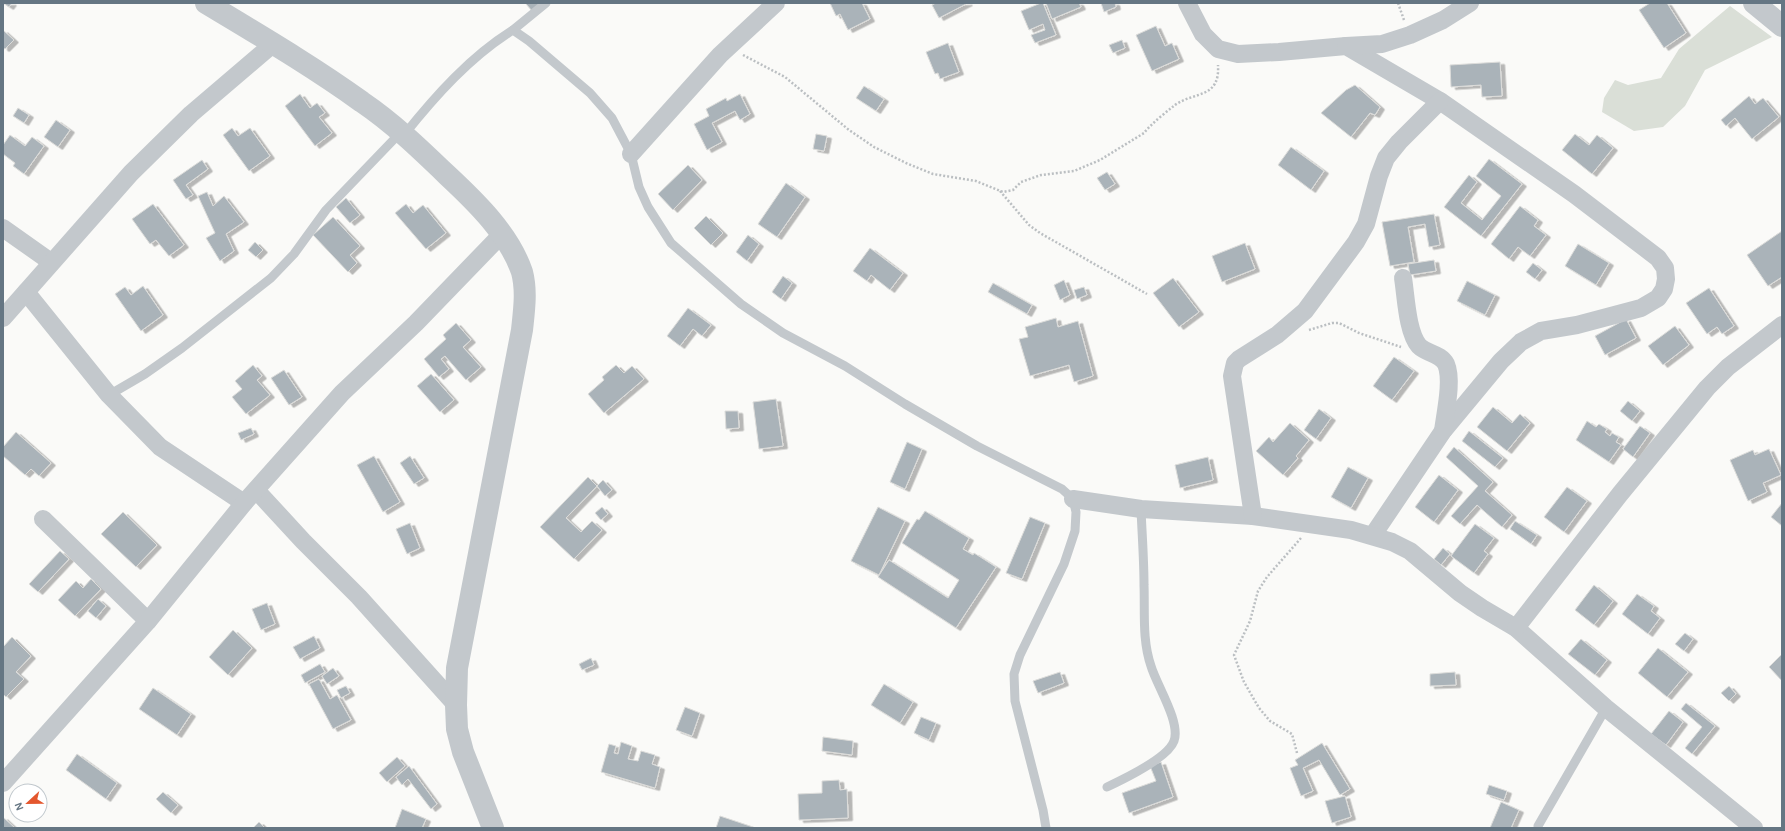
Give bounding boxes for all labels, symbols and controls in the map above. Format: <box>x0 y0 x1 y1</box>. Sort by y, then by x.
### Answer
north arrow <box>8 783 48 823</box>
text: N <box>13 801 26 812</box>

